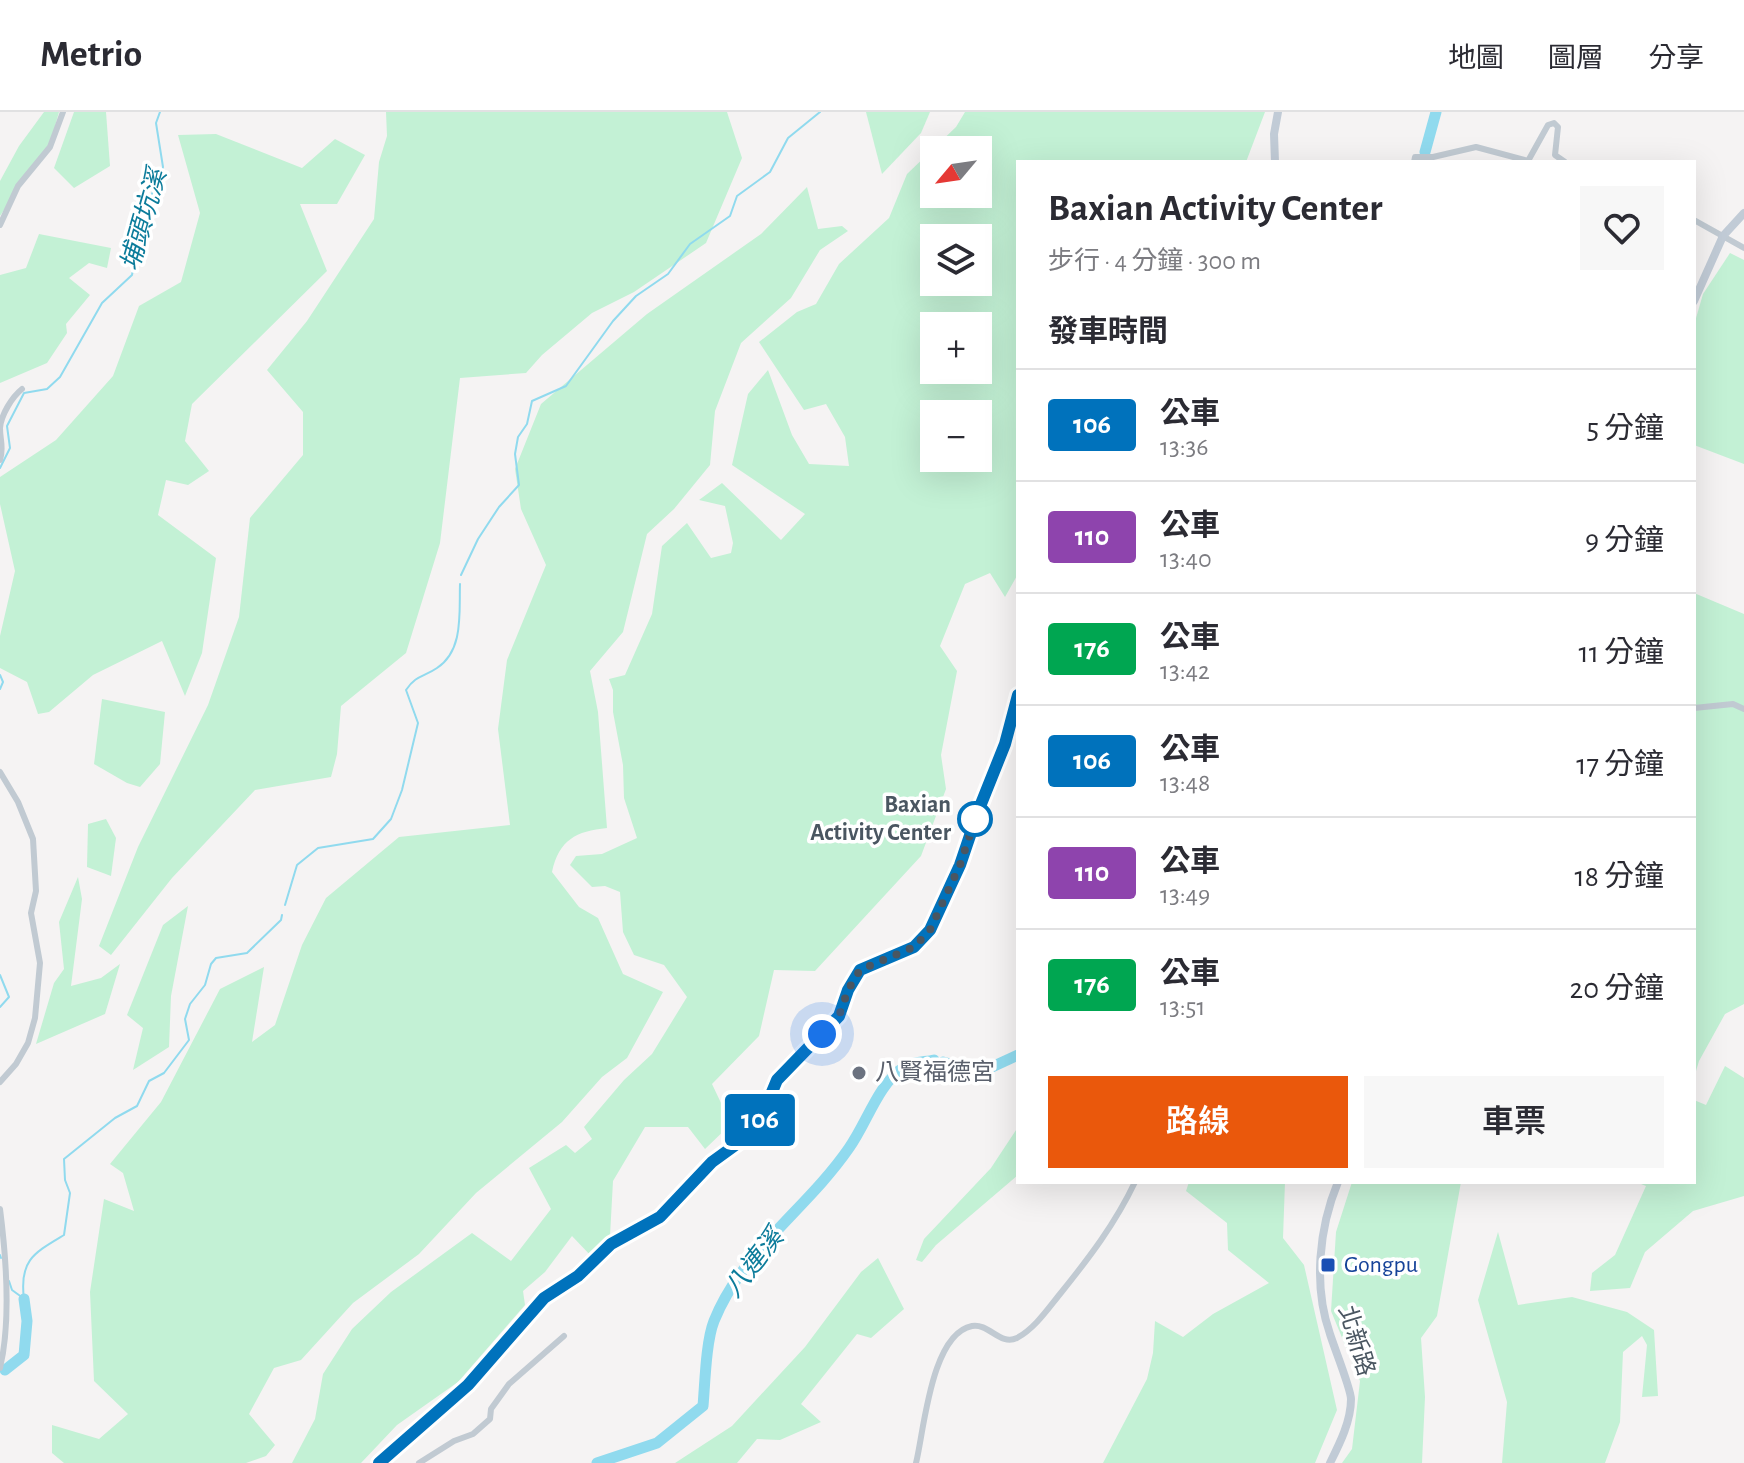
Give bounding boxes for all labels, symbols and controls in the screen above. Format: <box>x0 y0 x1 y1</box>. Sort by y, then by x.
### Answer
text: Metrio <box>40 36 142 74</box>
text: 地圖 <box>1448 45 1504 73</box>
text: 圖層 <box>1548 45 1604 73</box>
text: 分享 <box>1648 45 1704 73</box>
north arrow <box>920 136 992 208</box>
map controls <box>920 136 992 472</box>
water label: 埔頭坑溪 <box>115 162 172 274</box>
button: heart <box>1580 186 1664 270</box>
text: Baxian Activity Center <box>1048 190 1382 228</box>
button: layers <box>920 224 992 296</box>
text: 步行 · 4 分鐘 · 300 m <box>1048 248 1261 274</box>
button: + <box>920 312 992 384</box>
text: 發車時間 <box>1048 317 1168 347</box>
text: 公車 <box>1160 399 1220 429</box>
button: − <box>920 400 992 472</box>
text: 106 <box>1073 411 1111 439</box>
text: 5 分鐘 <box>1587 414 1664 444</box>
text: 13:36 <box>1160 434 1209 460</box>
text: 公車 <box>1160 511 1220 541</box>
text: 110 <box>1075 523 1109 551</box>
text: 9 分鐘 <box>1585 526 1664 556</box>
text: 13:40 <box>1160 546 1212 572</box>
text: 公車 <box>1160 623 1220 653</box>
text: 176 <box>1074 635 1110 663</box>
text: 11 分鐘 <box>1578 638 1664 668</box>
text: 13:42 <box>1160 658 1210 684</box>
text: 公車 <box>1160 735 1220 765</box>
text: 106 <box>1073 747 1111 775</box>
text: 17 分鐘 <box>1576 750 1664 780</box>
text: 13:48 <box>1160 770 1210 796</box>
place label: Baxian Activity Center <box>810 793 952 845</box>
marker: Baxian Activity Center <box>958 802 992 836</box>
text: 公車 <box>1160 847 1220 877</box>
text: 110 <box>1075 859 1109 887</box>
text: 18 分鐘 <box>1575 862 1664 892</box>
text: 13:49 <box>1160 882 1210 908</box>
text: 公車 <box>1160 959 1220 989</box>
text: 176 <box>1074 971 1110 999</box>
text: 20 分鐘 <box>1570 974 1664 1004</box>
text: 13:51 <box>1160 994 1205 1020</box>
your location <box>802 1014 842 1054</box>
place label: 八賢福德宮 <box>875 1059 995 1085</box>
marker: 八賢福德宮 <box>850 1064 868 1082</box>
button: 路線 <box>1048 1076 1348 1168</box>
button: 車票 <box>1364 1076 1664 1168</box>
line badge: 106 <box>714 1094 806 1146</box>
text: 106 <box>741 1106 779 1134</box>
water label: 八連溪 <box>719 1221 791 1302</box>
place label: Gongpu <box>1344 1253 1418 1277</box>
marker: Gongpu <box>1319 1256 1337 1274</box>
street label: 北新路 <box>1334 1302 1380 1379</box>

